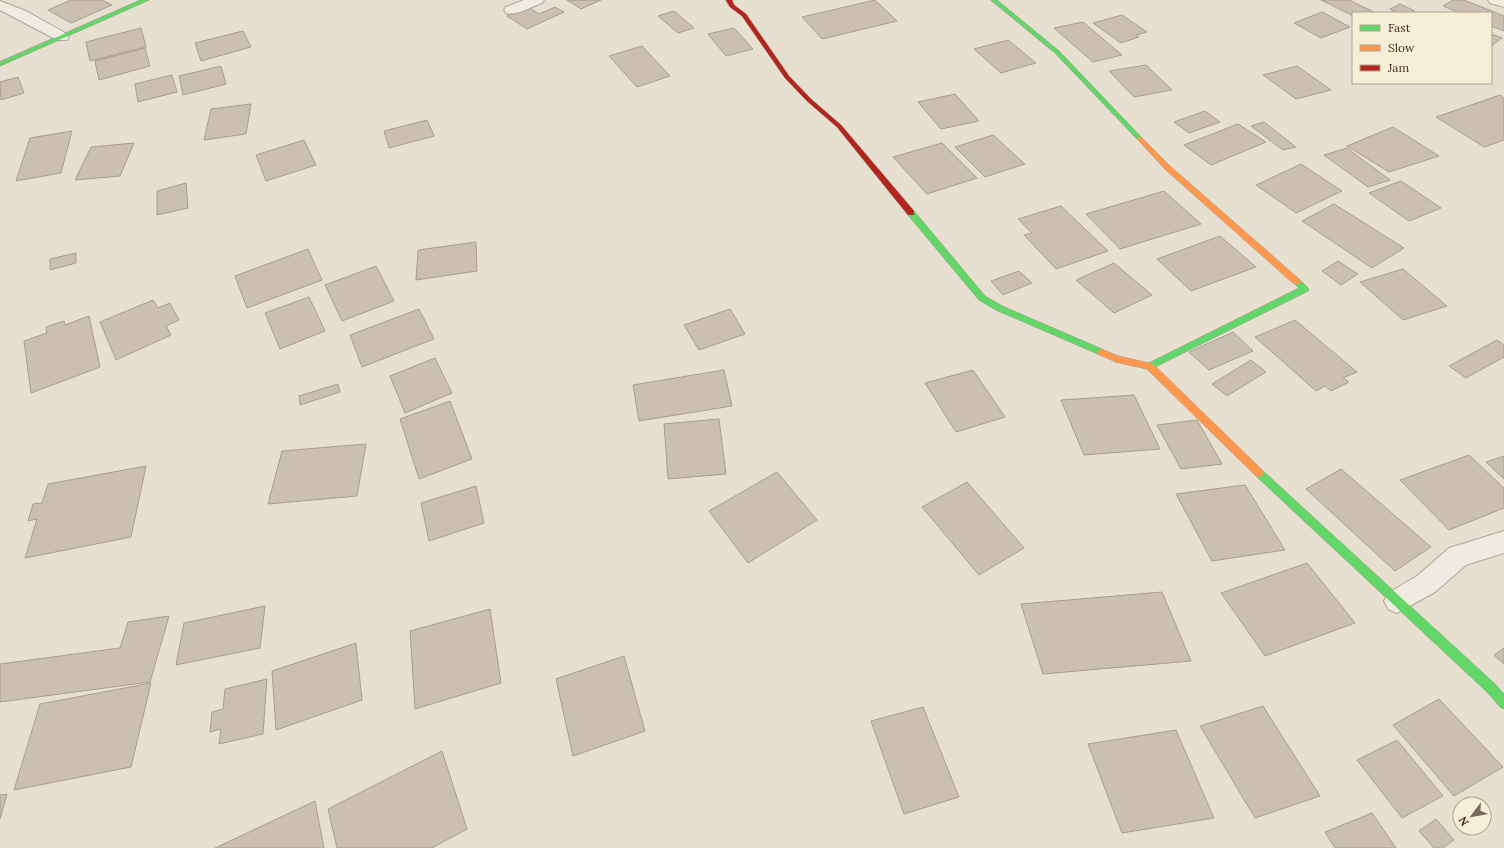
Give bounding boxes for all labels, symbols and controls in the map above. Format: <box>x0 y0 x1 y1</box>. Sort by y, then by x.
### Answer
legend <box>1352 12 1492 84</box>
text: Fast <box>1388 20 1411 35</box>
text: Slow <box>1388 40 1415 55</box>
text: Jam <box>1387 60 1409 75</box>
north arrow <box>1452 796 1492 836</box>
text: N <box>1455 814 1472 829</box>

